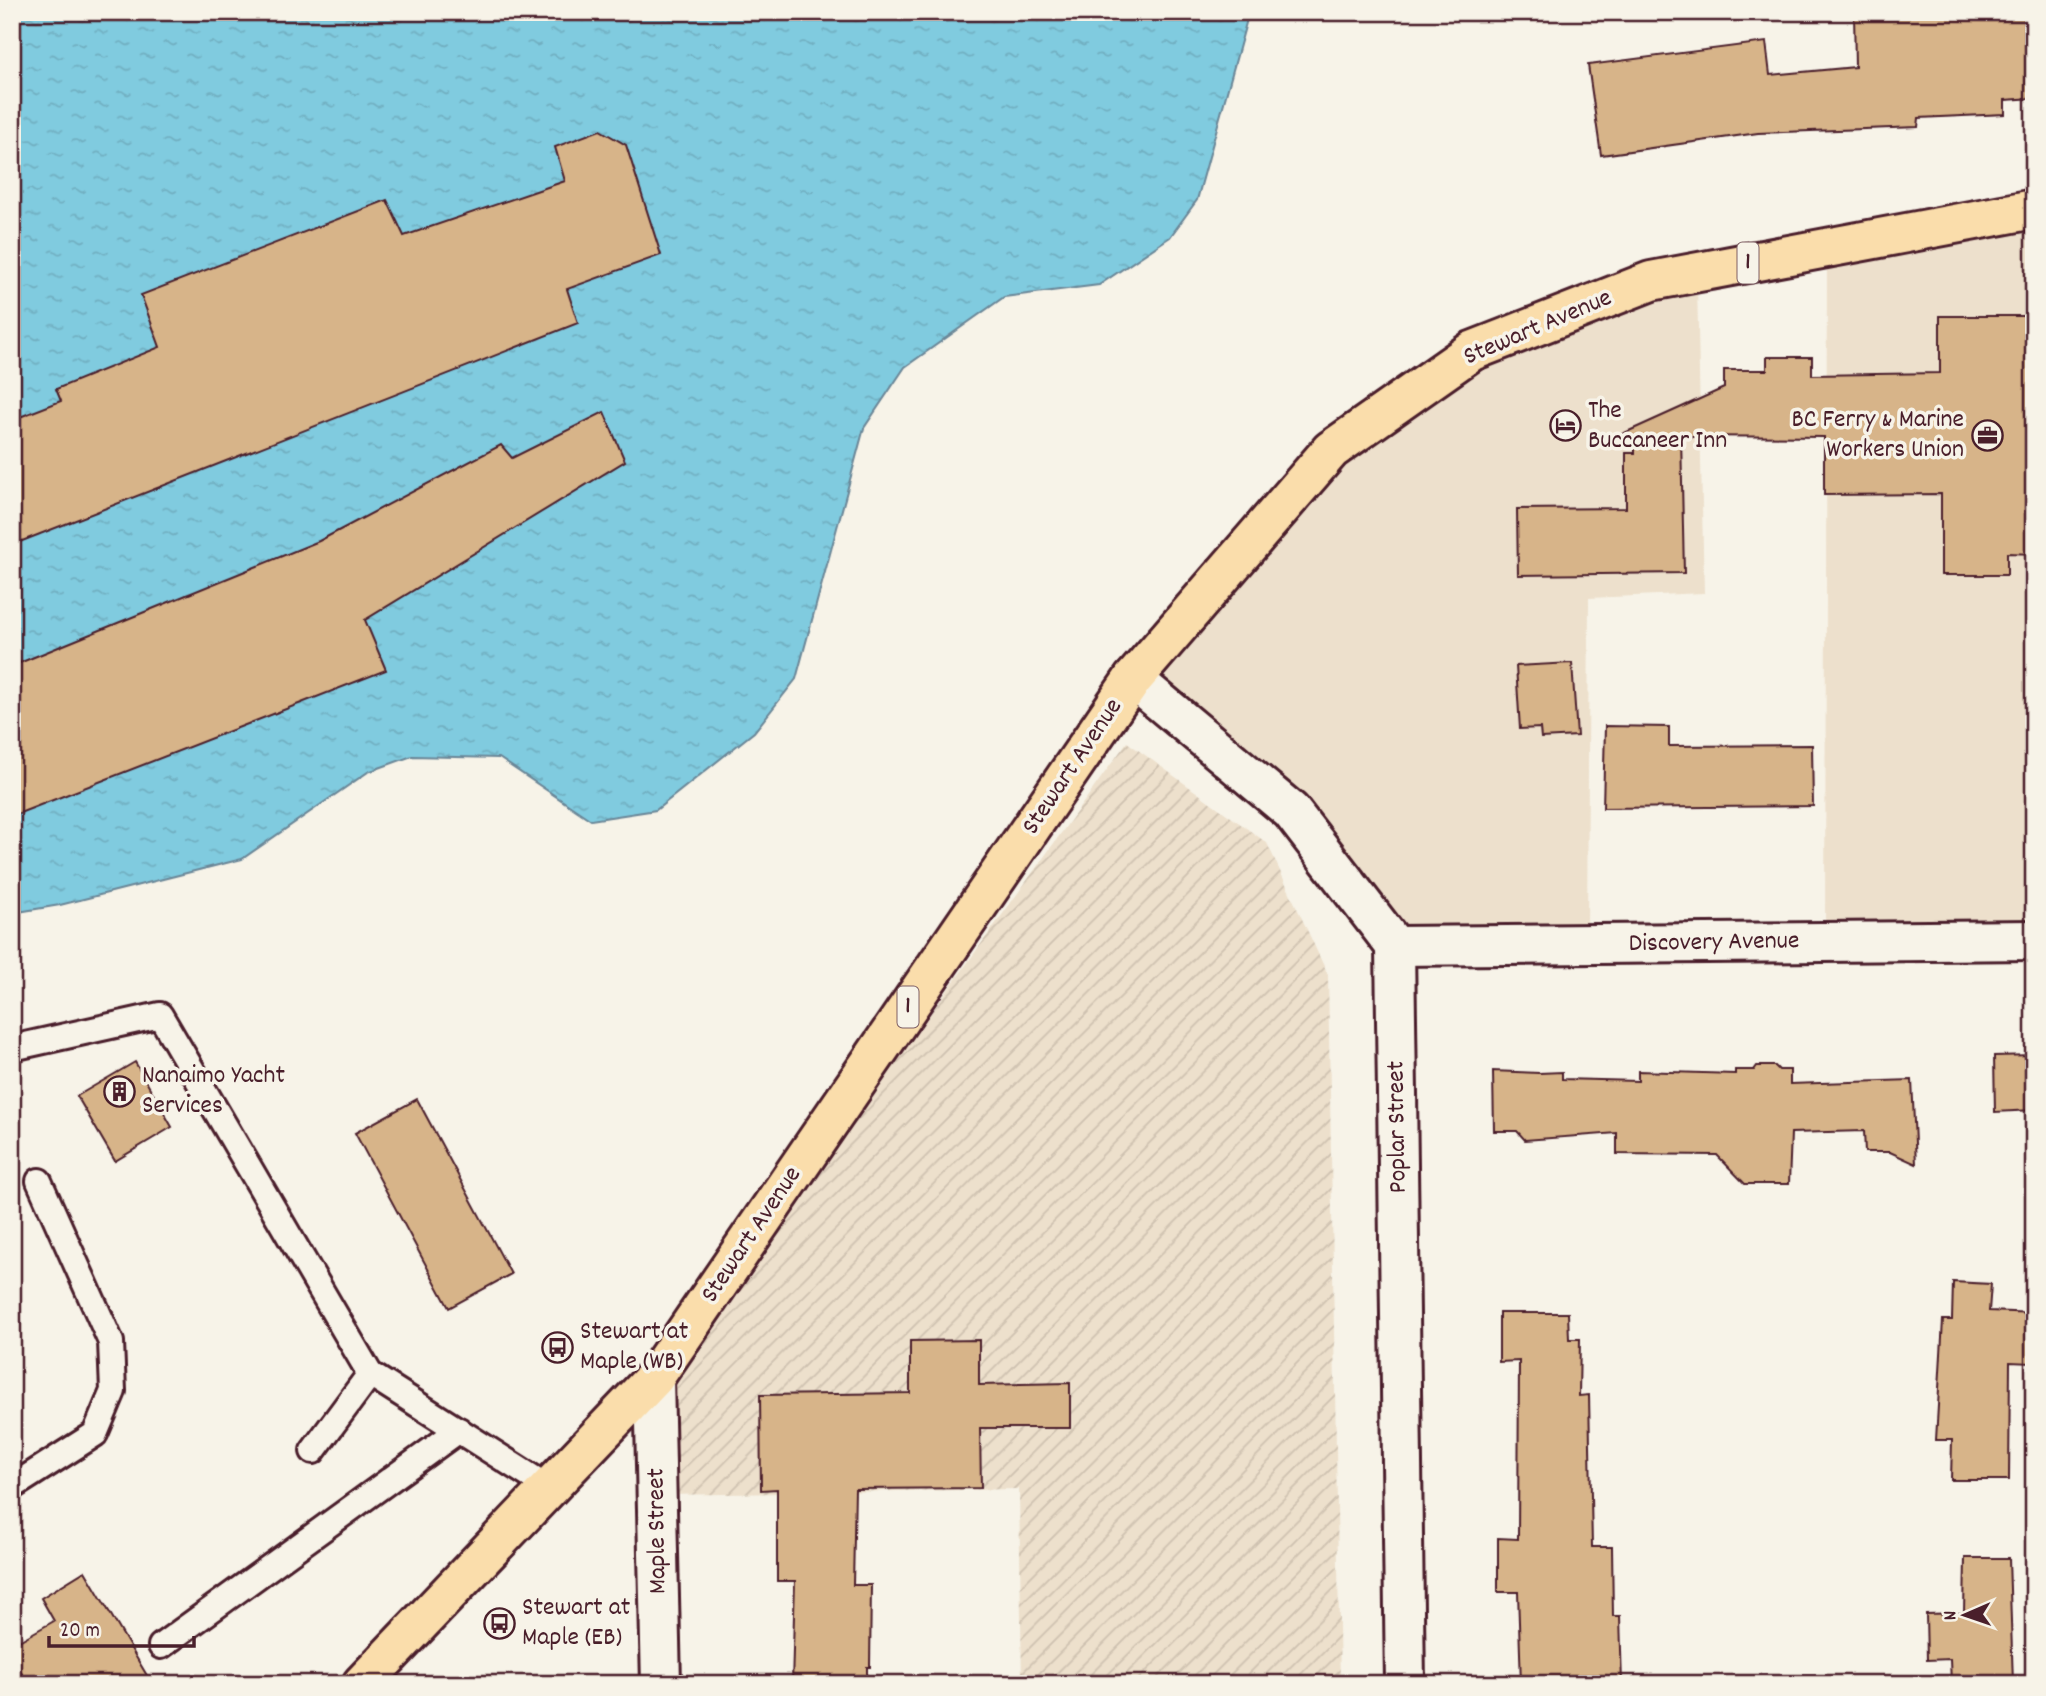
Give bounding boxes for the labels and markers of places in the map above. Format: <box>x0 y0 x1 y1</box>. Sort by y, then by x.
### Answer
place label: The Buccaneer Inn <box>1588 393 1727 460</box>
place label: BC Ferry & Marine Workers Union <box>1791 402 1964 469</box>
hotel icon: The Buccaneer Inn <box>1548 409 1582 443</box>
office icon: BC Ferry & Marine Workers Union <box>1970 418 2004 452</box>
place label: Nanaimo Yacht Services <box>142 1058 285 1125</box>
building icon: Nanaimo Yacht Services <box>102 1074 136 1108</box>
place label: Stewart at Maple (WB) <box>580 1314 689 1381</box>
bus stop icon: Stewart at Maple (WB) <box>540 1330 574 1364</box>
place label: Stewart at Maple (EB) <box>522 1590 631 1657</box>
bus stop icon: Stewart at Maple (EB) <box>482 1606 516 1640</box>

